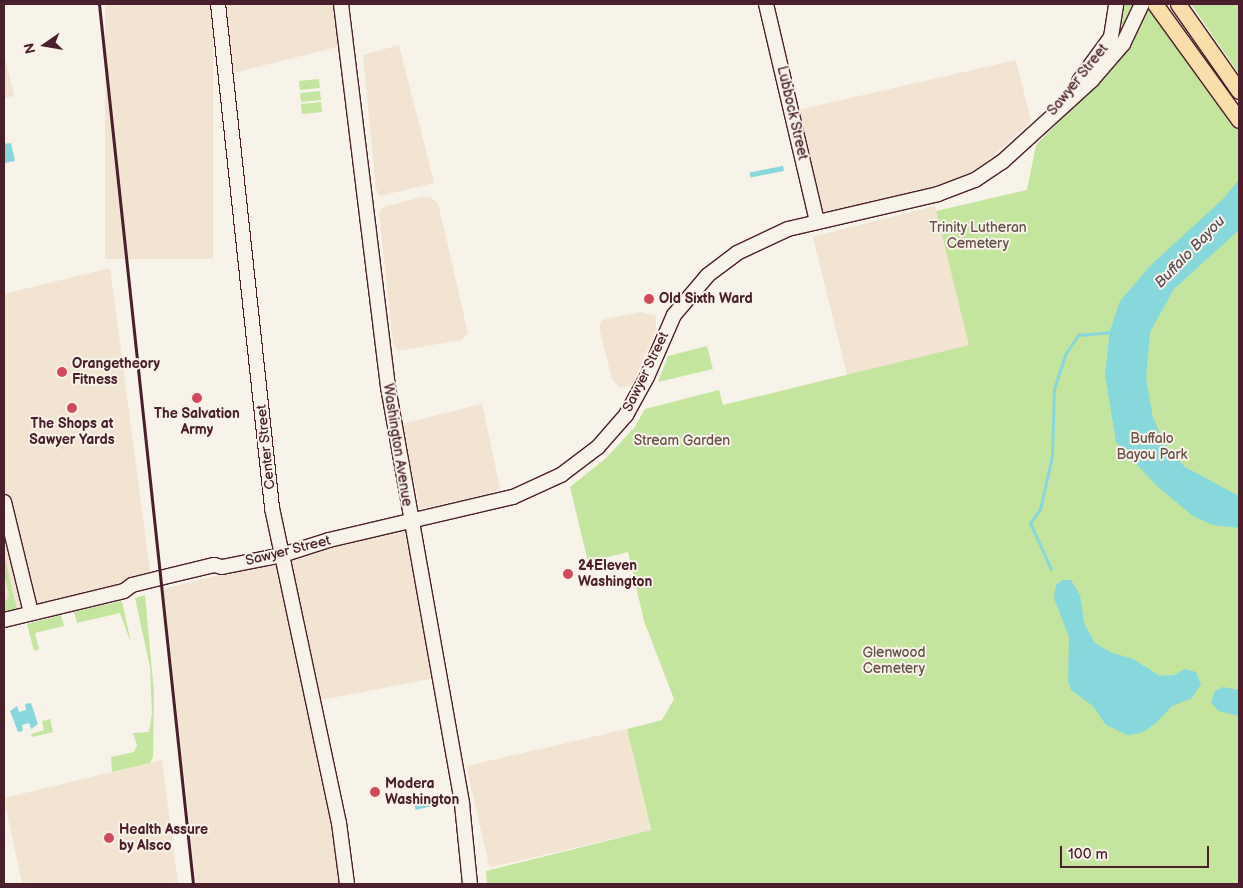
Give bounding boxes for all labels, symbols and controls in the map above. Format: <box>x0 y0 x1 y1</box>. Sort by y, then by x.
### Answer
north arrow <box>20 20 70 70</box>
text: N <box>20 41 39 56</box>
street label: Sawyer Street <box>1044 41 1112 119</box>
street label: Lubbock Street <box>773 64 811 162</box>
water label: Buffalo Bayou <box>1151 212 1229 292</box>
park label: Trinity Lutheran Cemetery <box>929 220 1027 252</box>
place label: Old Sixth Ward <box>659 291 753 307</box>
marker: Old Sixth Ward <box>643 293 655 305</box>
street label: Sawyer Street <box>619 329 673 415</box>
place label: Orangetheory Fitness <box>72 356 160 388</box>
marker: Orangetheory Fitness <box>56 366 68 378</box>
street label: Washington Avenue <box>379 382 415 508</box>
marker: The Salvation Army <box>191 392 203 404</box>
marker: The Shops at Sawyer Yards <box>66 402 78 414</box>
street label: Center Street <box>253 404 279 490</box>
place label: The Salvation Army <box>154 406 240 438</box>
place label: The Shops at Sawyer Yards <box>29 416 115 448</box>
park label: Buffalo Bayou Park <box>1117 431 1187 464</box>
park label: Stream Garden <box>634 433 730 449</box>
street label: Sawyer Street <box>244 532 332 570</box>
place label: 24Eleven Washington <box>578 558 652 590</box>
marker: 24Eleven Washington <box>562 568 574 580</box>
park label: Glenwood Cemetery <box>863 645 925 678</box>
place label: Modera Washington <box>385 776 459 809</box>
marker: Modera Washington <box>369 786 381 798</box>
place label: Health Assure by Alsco <box>119 822 208 854</box>
marker: Health Assure by Alsco <box>103 832 115 844</box>
scale bar <box>1063 836 1212 868</box>
text: 100 m <box>1068 845 1108 864</box>

